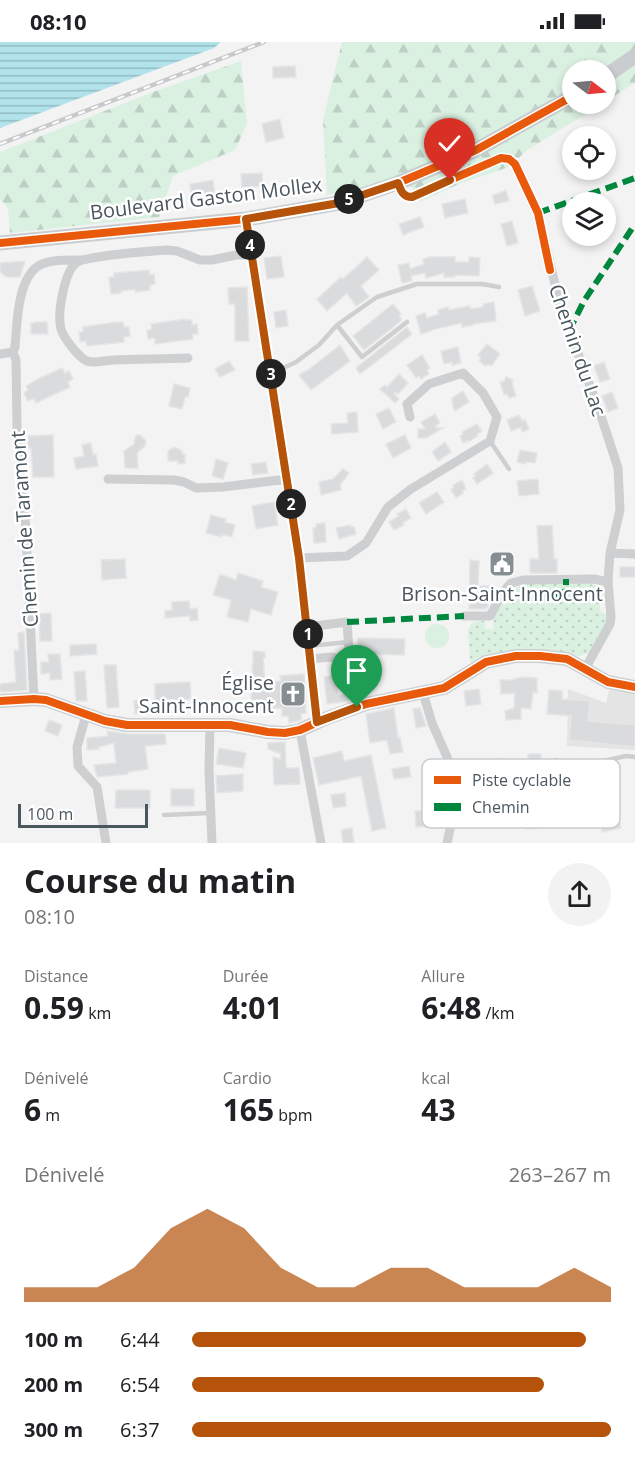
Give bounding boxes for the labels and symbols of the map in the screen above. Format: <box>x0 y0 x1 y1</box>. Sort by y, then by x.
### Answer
north arrow <box>562 60 616 114</box>
pin <box>424 118 475 180</box>
street label: Boulevard Gaston Mollex <box>88 170 324 226</box>
pin: 5 <box>334 184 364 214</box>
pin: 4 <box>235 230 265 260</box>
street label: Chemin du Lac <box>543 280 613 420</box>
pin: 3 <box>256 359 286 389</box>
street label: Chemin de Taramont <box>4 430 44 628</box>
pin: 2 <box>276 489 306 519</box>
public building icon: Brison-Saint-Innocent <box>487 549 517 579</box>
place label: Brison-Saint-Innocent <box>401 580 603 607</box>
pin: 1 <box>293 619 323 649</box>
pin <box>331 645 382 707</box>
place label: Église Saint-Innocent <box>139 669 274 719</box>
church icon: Église Saint-Innocent <box>278 679 308 709</box>
legend <box>422 759 620 828</box>
text: Piste cyclable <box>472 769 571 791</box>
text: Chemin <box>472 796 530 818</box>
scale bar <box>18 801 148 828</box>

